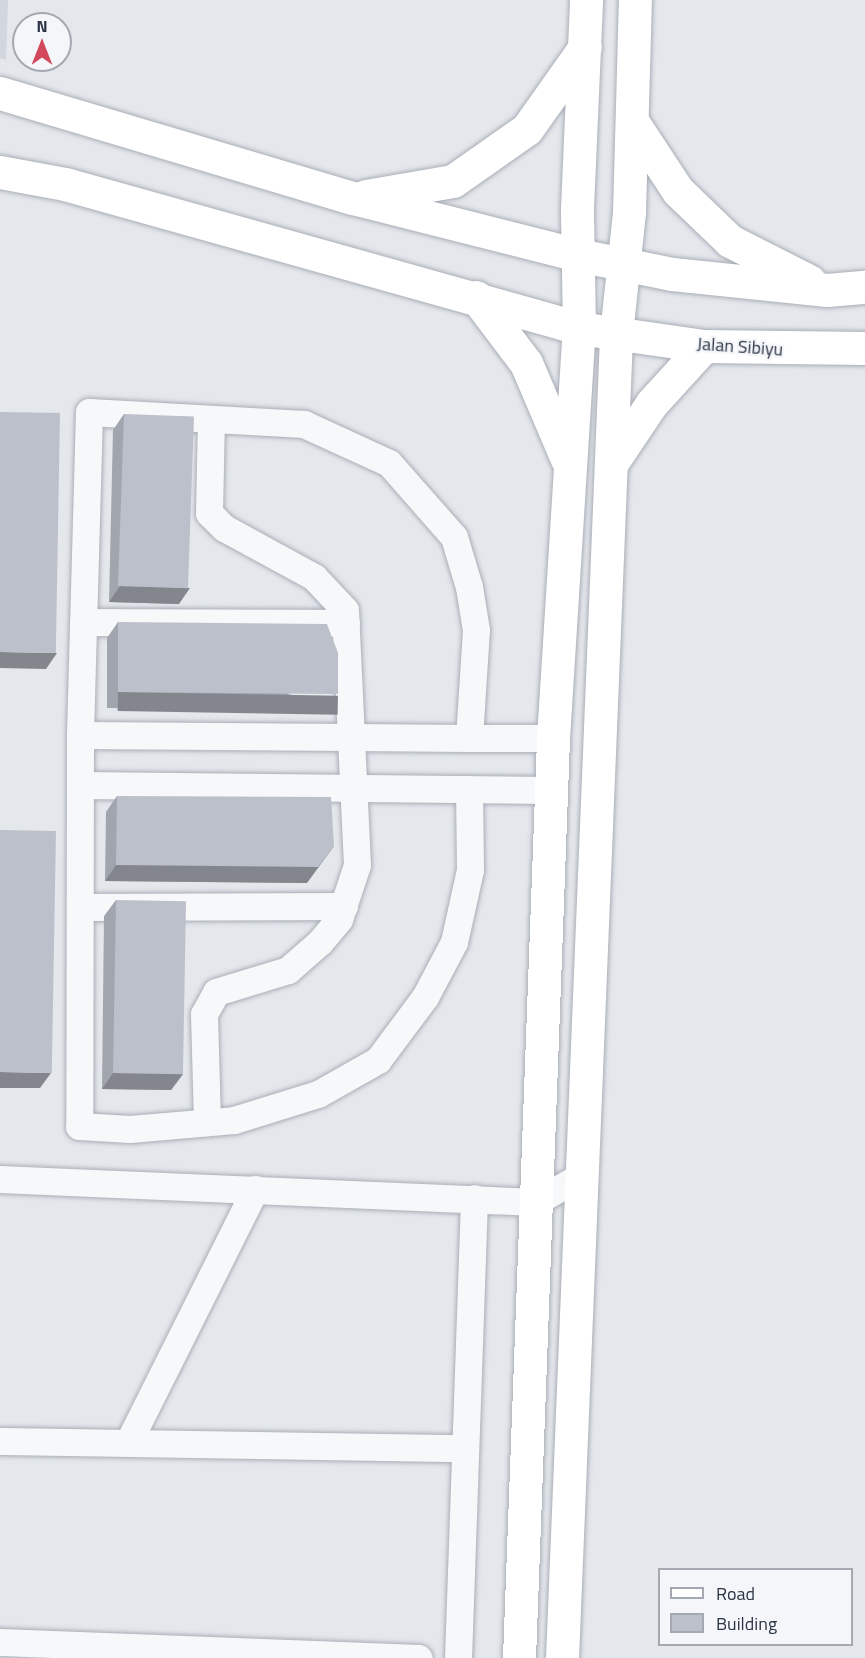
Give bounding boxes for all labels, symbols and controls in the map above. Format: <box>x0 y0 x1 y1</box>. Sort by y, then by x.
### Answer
north arrow <box>12 12 72 72</box>
text: N <box>36 14 48 38</box>
street label: Jalan Sibiyu <box>696 333 784 361</box>
legend <box>658 1568 853 1646</box>
text: Road <box>716 1580 755 1607</box>
text: Building <box>716 1610 777 1637</box>

